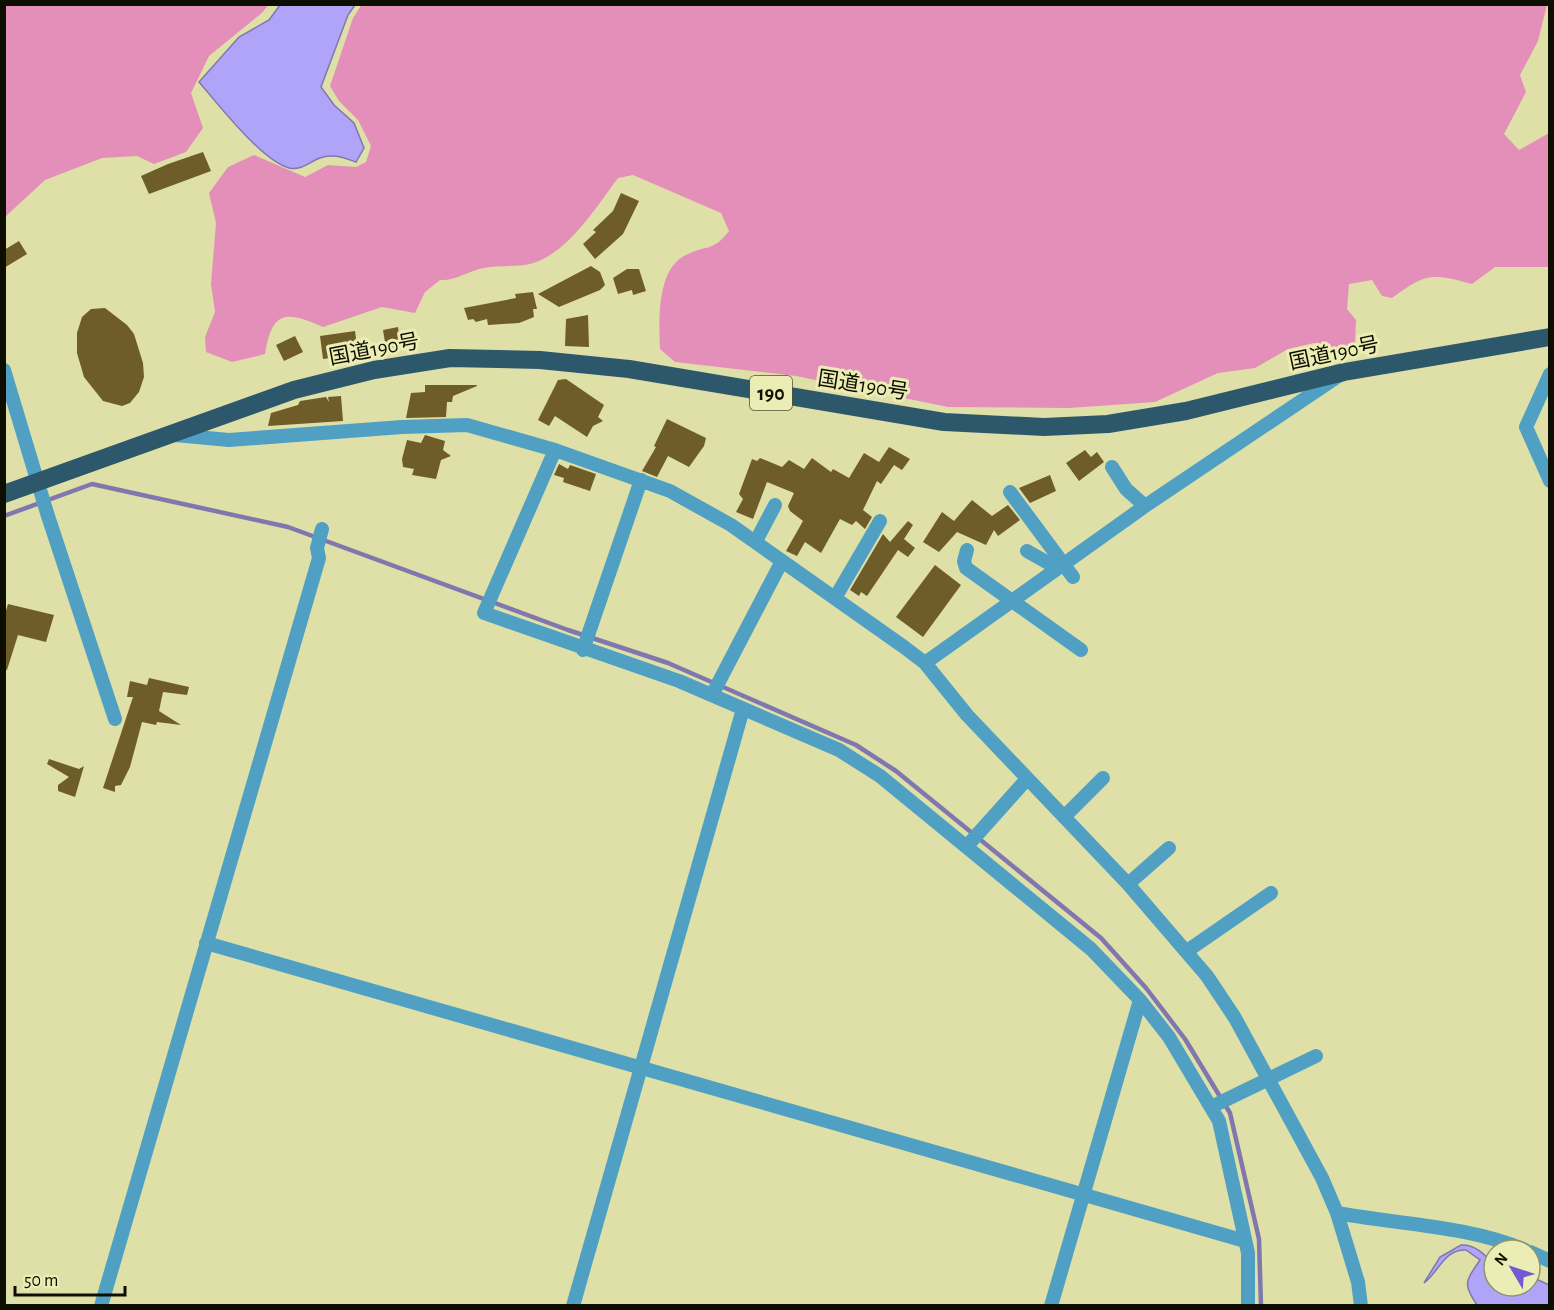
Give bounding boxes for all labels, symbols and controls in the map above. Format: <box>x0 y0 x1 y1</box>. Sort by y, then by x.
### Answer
street label: 国道190号 <box>327 330 421 368</box>
street label: 国道190号 <box>1287 333 1381 373</box>
street label: 国道190号 <box>816 367 910 403</box>
road number: 190 <box>750 376 792 410</box>
north arrow <box>1482 1238 1542 1298</box>
text: N <box>1491 1250 1511 1269</box>
scale bar <box>15 1259 124 1297</box>
text: 50 m <box>24 1272 58 1290</box>

